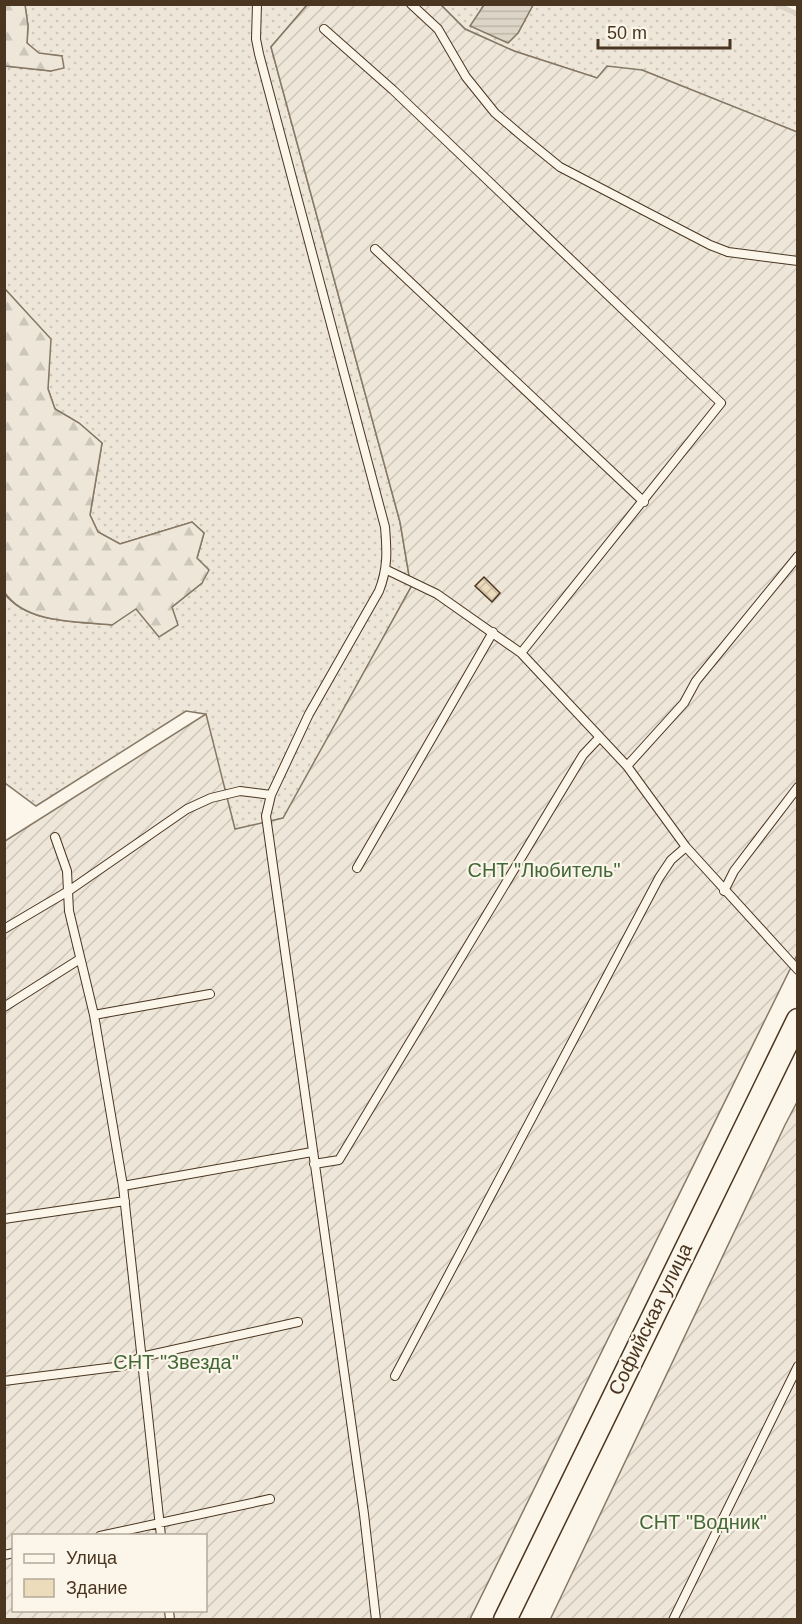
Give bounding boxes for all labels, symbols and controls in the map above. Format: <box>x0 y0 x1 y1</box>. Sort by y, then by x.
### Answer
scale bar <box>598 12 730 50</box>
text: 50 m <box>607 23 647 43</box>
park label: СНТ "Любитель" <box>467 859 621 881</box>
street label: Софийская улица <box>604 1239 697 1398</box>
park label: СНТ "Звезда" <box>113 1351 239 1373</box>
park label: СНТ "Водник" <box>639 1511 767 1533</box>
legend <box>12 1534 207 1612</box>
text: Улица <box>66 1548 118 1568</box>
text: Здание <box>66 1578 127 1598</box>

